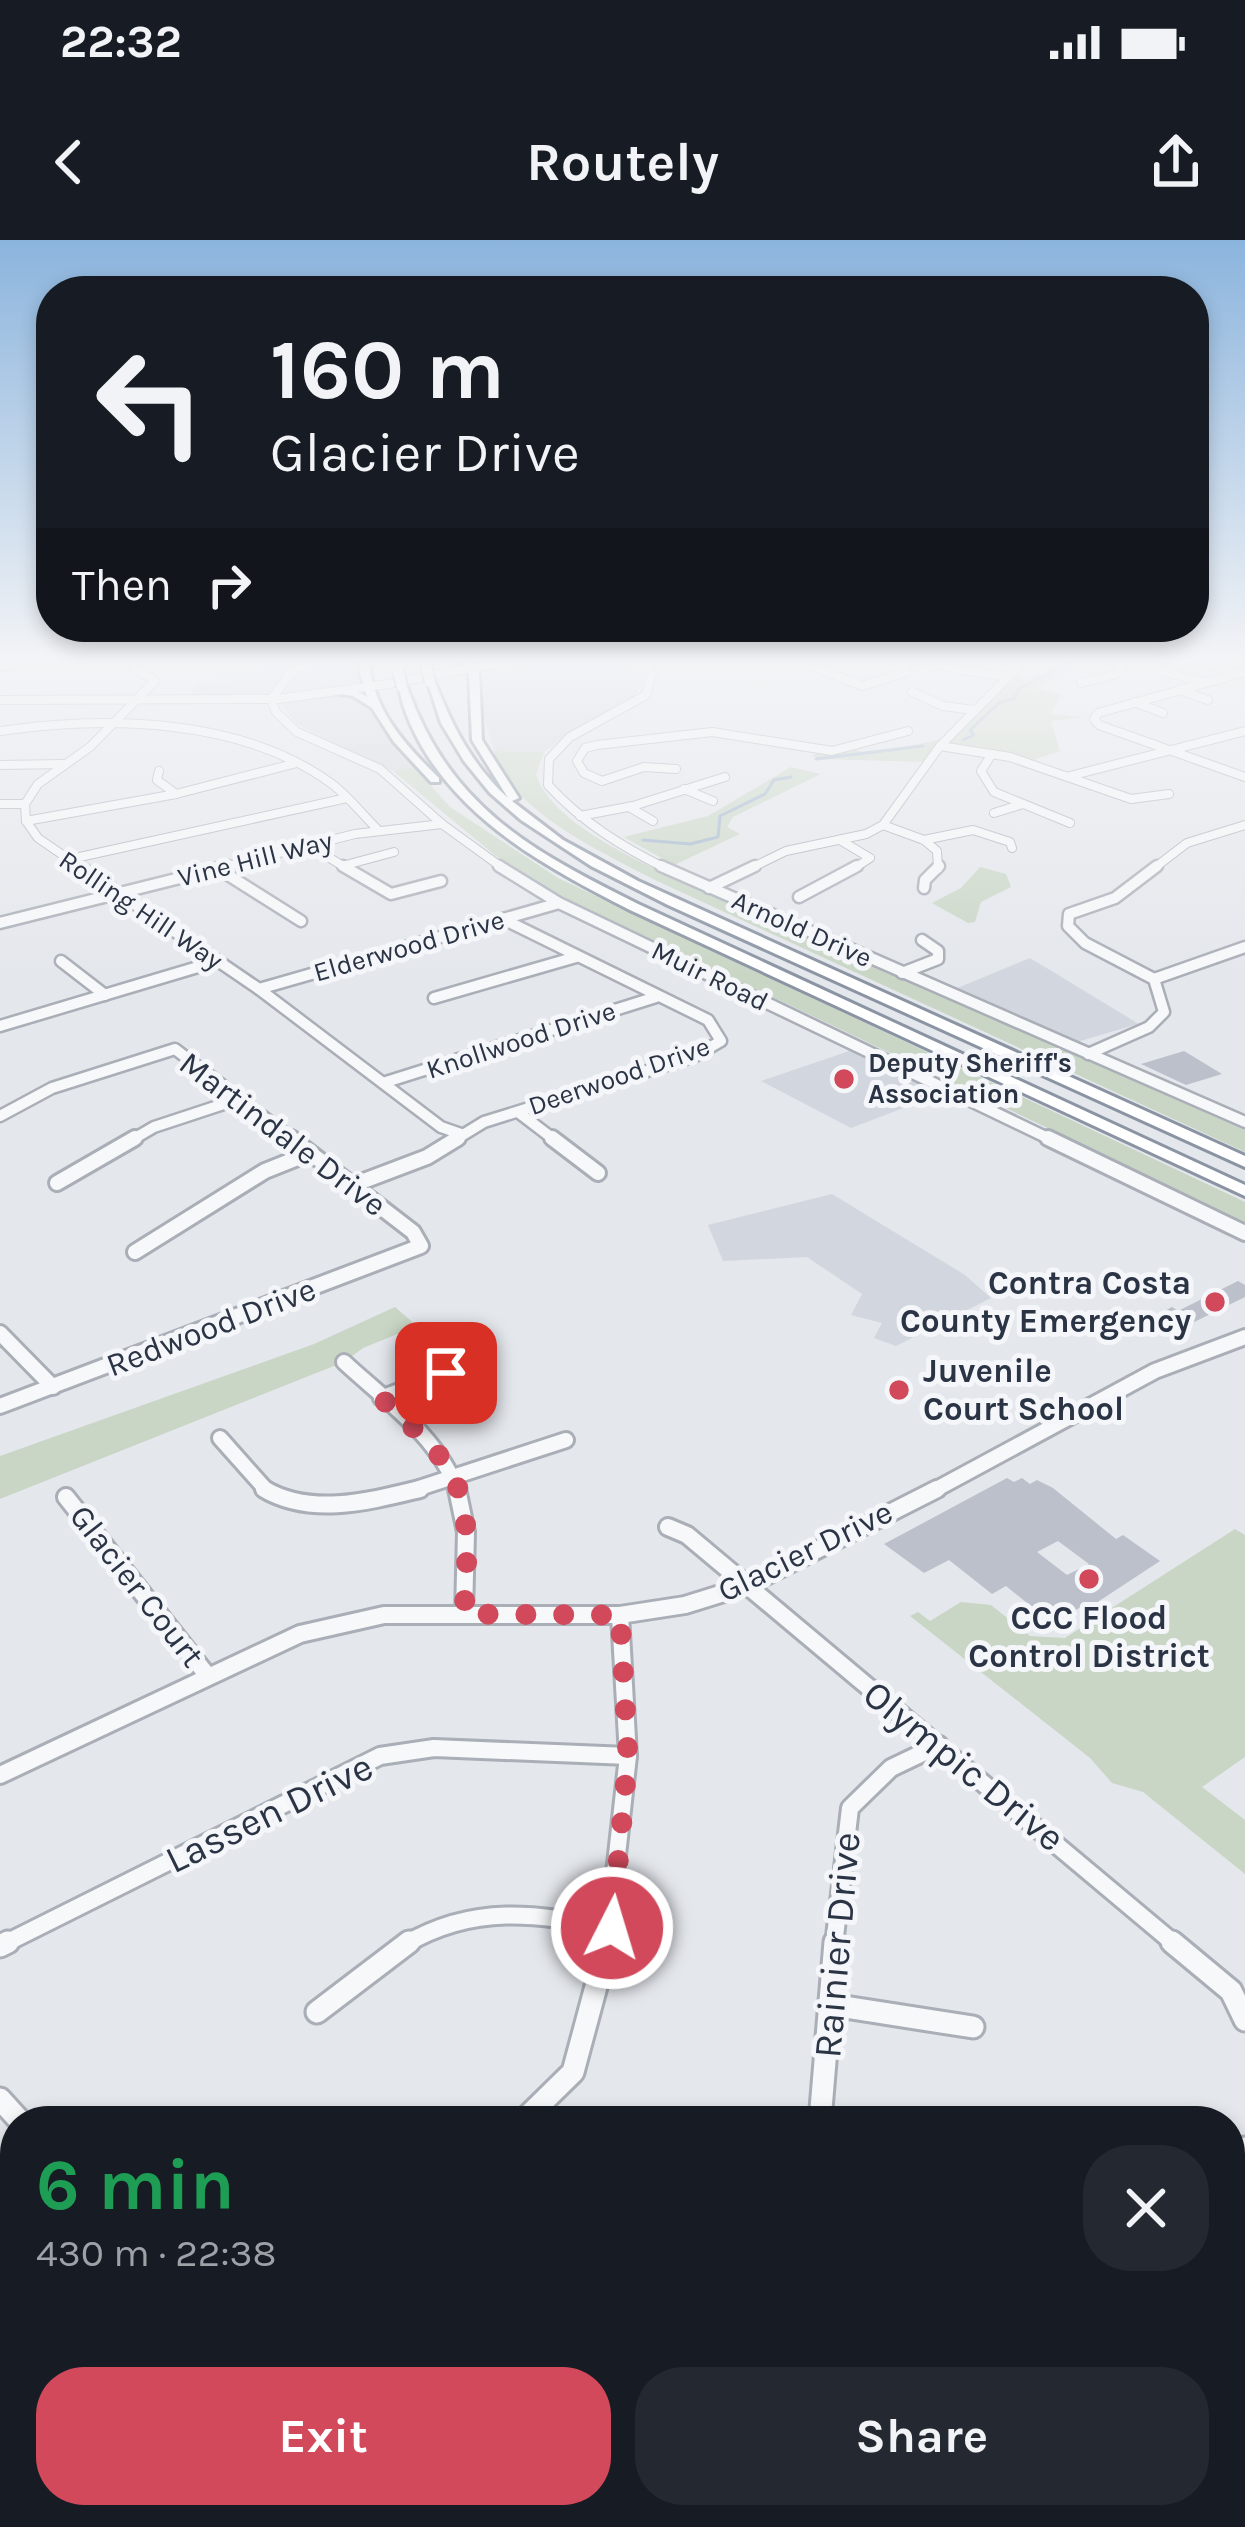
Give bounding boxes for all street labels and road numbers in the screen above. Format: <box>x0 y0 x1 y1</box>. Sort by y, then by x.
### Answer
street label: Vine Hill Way <box>174 824 336 894</box>
street label: Rolling Hill Way <box>53 843 229 977</box>
street label: Arnold Drive <box>727 884 877 974</box>
street label: Elderwood Drive <box>310 903 508 989</box>
street label: Muir Road <box>647 934 773 1018</box>
street label: Knollwood Drive <box>422 994 620 1086</box>
street label: Deerwood Drive <box>524 1030 714 1122</box>
street label: Martindale Drive <box>172 1044 394 1224</box>
street label: Redwood Drive <box>101 1270 321 1384</box>
street label: Glacier Drive <box>712 1492 898 1610</box>
street label: Glacier Court <box>62 1498 212 1674</box>
street label: Olympic Drive <box>854 1671 1074 1861</box>
street label: Lassen Drive <box>158 1743 380 1883</box>
street label: Rainier Drive <box>804 1830 870 2060</box>

